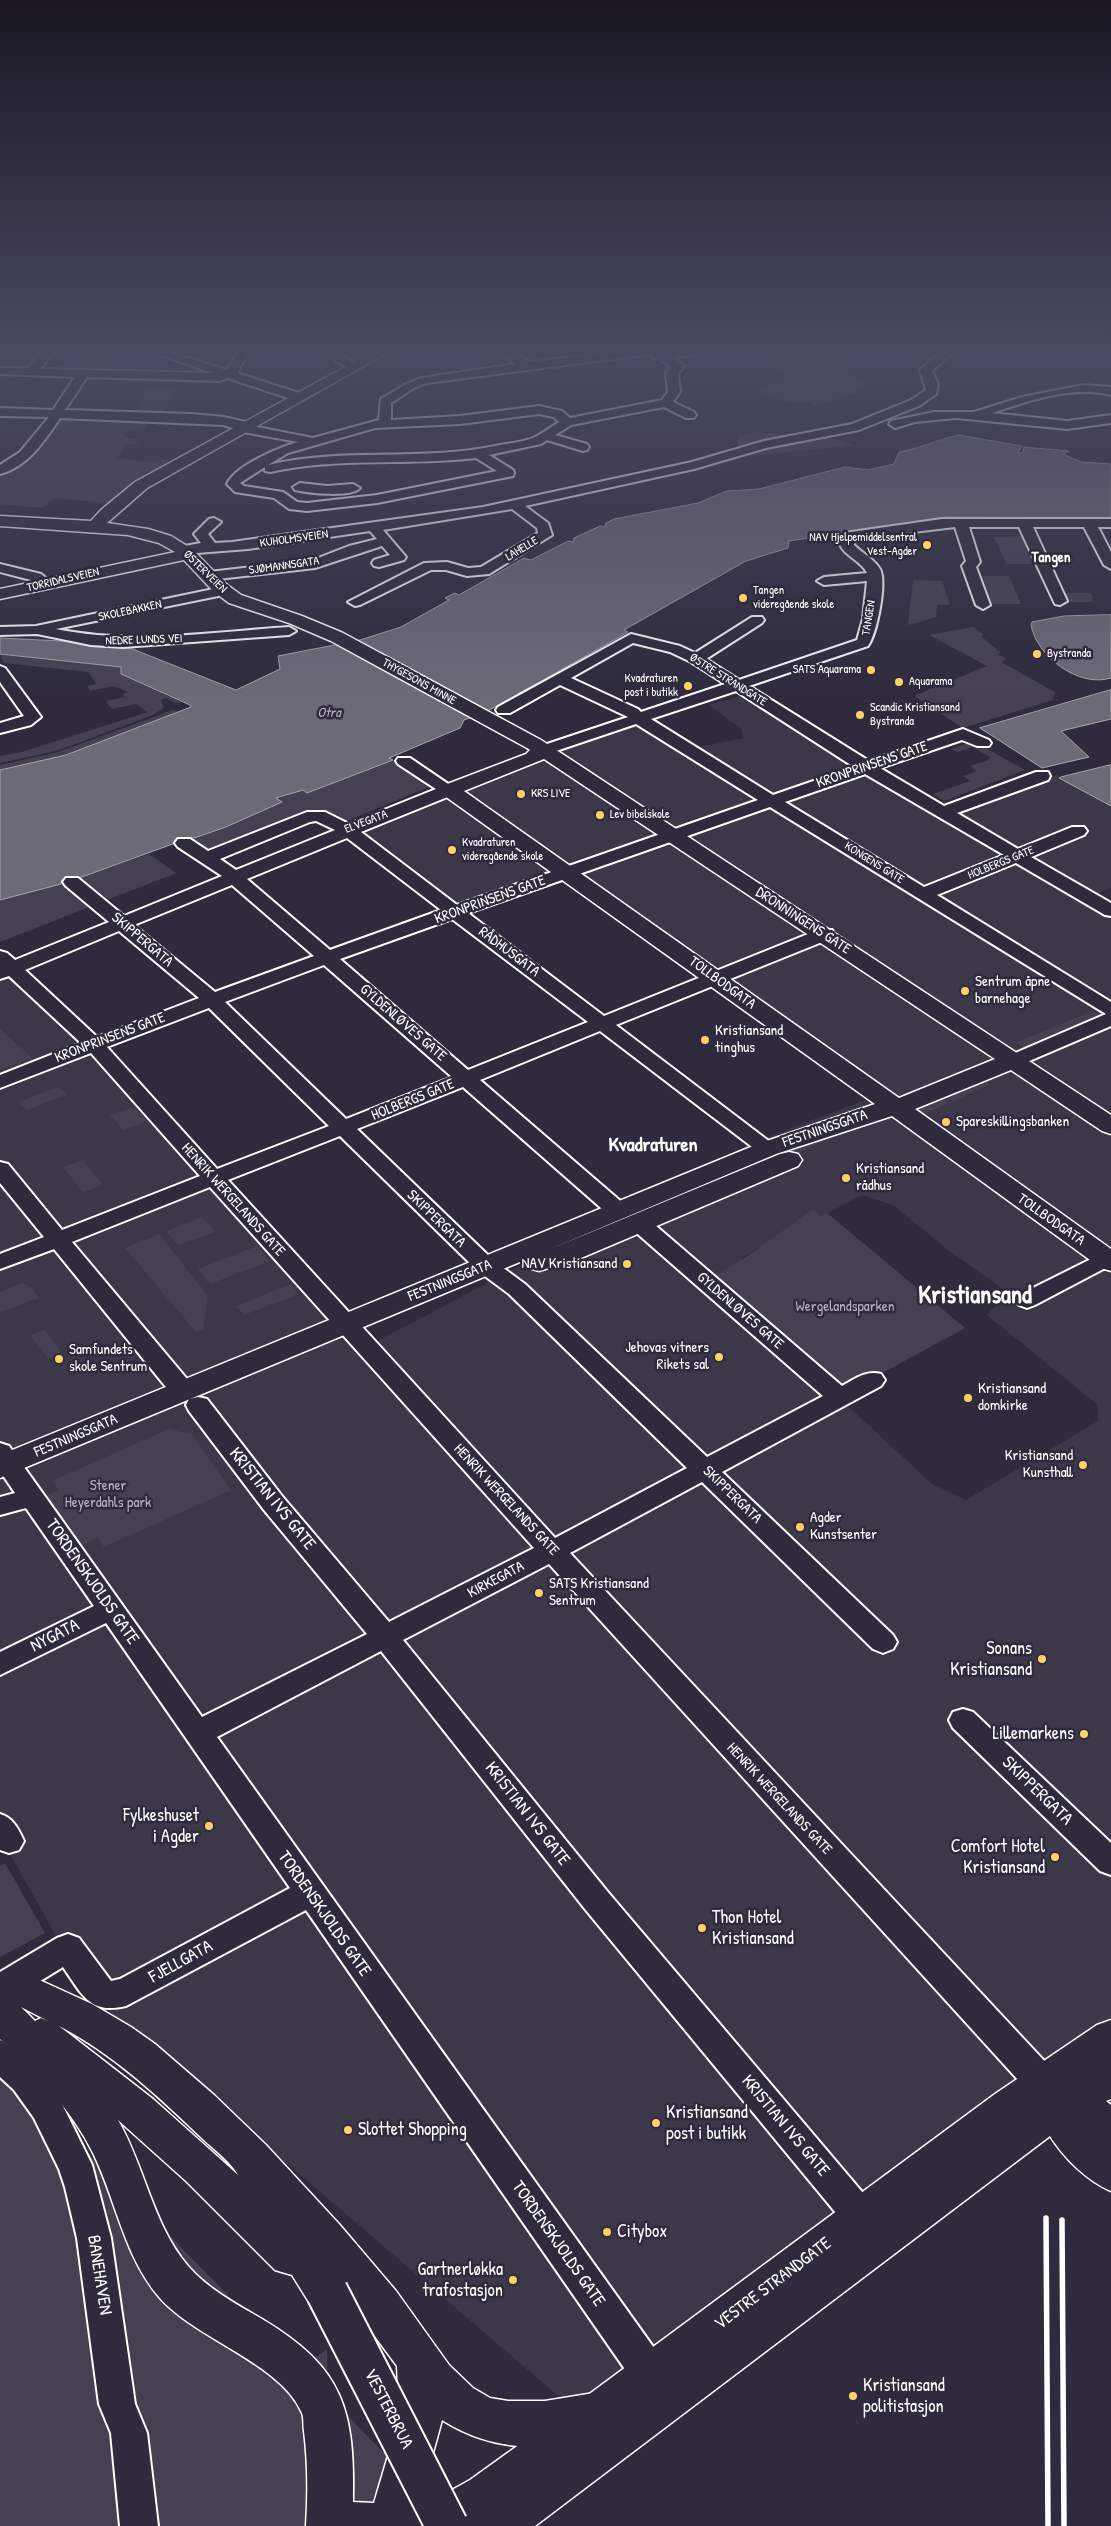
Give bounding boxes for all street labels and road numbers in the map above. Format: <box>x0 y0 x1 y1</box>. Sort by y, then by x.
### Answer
street label: KUHOLMSVEIEN <box>259 527 329 551</box>
street label: LAHELLE <box>503 534 541 564</box>
street label: ØSTERVEIEN <box>180 548 230 596</box>
street label: SJØMANNSGATA <box>248 554 320 578</box>
street label: TORRIDALSVEIEN <box>25 565 101 595</box>
street label: SKOLEBAKKEN <box>97 597 163 625</box>
street label: TANGEN <box>859 599 879 637</box>
street label: NEDRE LUNDS VEI <box>105 631 183 649</box>
street label: ØSTRE STRANDGATE <box>687 650 769 710</box>
street label: THYGESONS MINNE <box>379 656 459 708</box>
street label: KRONPRINSENS GATE <box>814 738 930 792</box>
street label: ELVEGATA <box>342 807 390 837</box>
street label: KONGENS GATE <box>842 839 906 887</box>
street label: HOLBERGS GATE <box>966 843 1036 883</box>
street label: KRONPRINSENS GATE <box>432 872 548 928</box>
street label: DRONNINGENS GATE <box>752 883 854 959</box>
street label: SKIPPERGATA <box>107 909 177 971</box>
street label: RÅDHUSGATA <box>475 923 543 981</box>
street label: TOLLBODGATA <box>685 953 759 1013</box>
street label: GYLDENLØVES GATE <box>356 981 450 1065</box>
street label: KRONPRINSENS GATE <box>52 1009 168 1067</box>
street label: HOLBERGS GATE <box>369 1075 457 1125</box>
street label: FESTNINGSGATA <box>780 1106 870 1152</box>
street label: HENRIK WERGELANDS GATE <box>177 1140 289 1260</box>
street label: SKIPPERGATA <box>403 1186 469 1252</box>
street label: TOLLBODGATA <box>1014 1190 1088 1250</box>
street label: FESTNINGSGATA <box>406 1256 494 1306</box>
street label: GYLDENLØVES GATE <box>693 1269 787 1353</box>
street label: FESTNINGSGATA <box>32 1410 120 1462</box>
street label: HENRIK WERGELANDS GATE <box>450 1440 562 1560</box>
street label: KRISTIAN IVS GATE <box>224 1443 320 1555</box>
street label: SKIPPERGATA <box>699 1462 765 1528</box>
street label: TORDENSKJOLDS GATE <box>41 1515 143 1649</box>
street label: KIRKEGATA <box>465 1558 527 1602</box>
street label: NYGATA <box>27 1615 83 1657</box>
street label: HENRIK WERGELANDS GATE <box>723 1739 835 1859</box>
street label: SKIPPERGATA <box>997 1752 1077 1830</box>
street label: KRISTIAN IVS GATE <box>480 1758 574 1870</box>
street label: TORDENSKJOLDS GATE <box>273 1847 375 1981</box>
street label: FJELLGATA <box>145 1936 217 1988</box>
street label: KRISTIAN IVS GATE <box>736 2071 834 2181</box>
street label: TORDENSKJOLDS GATE <box>507 2177 609 2311</box>
street label: VESTRE STRANDGATE <box>710 2233 836 2335</box>
street label: BANEHAVEN <box>82 2234 116 2316</box>
street label: VESTERBRUA <box>359 2365 417 2453</box>

